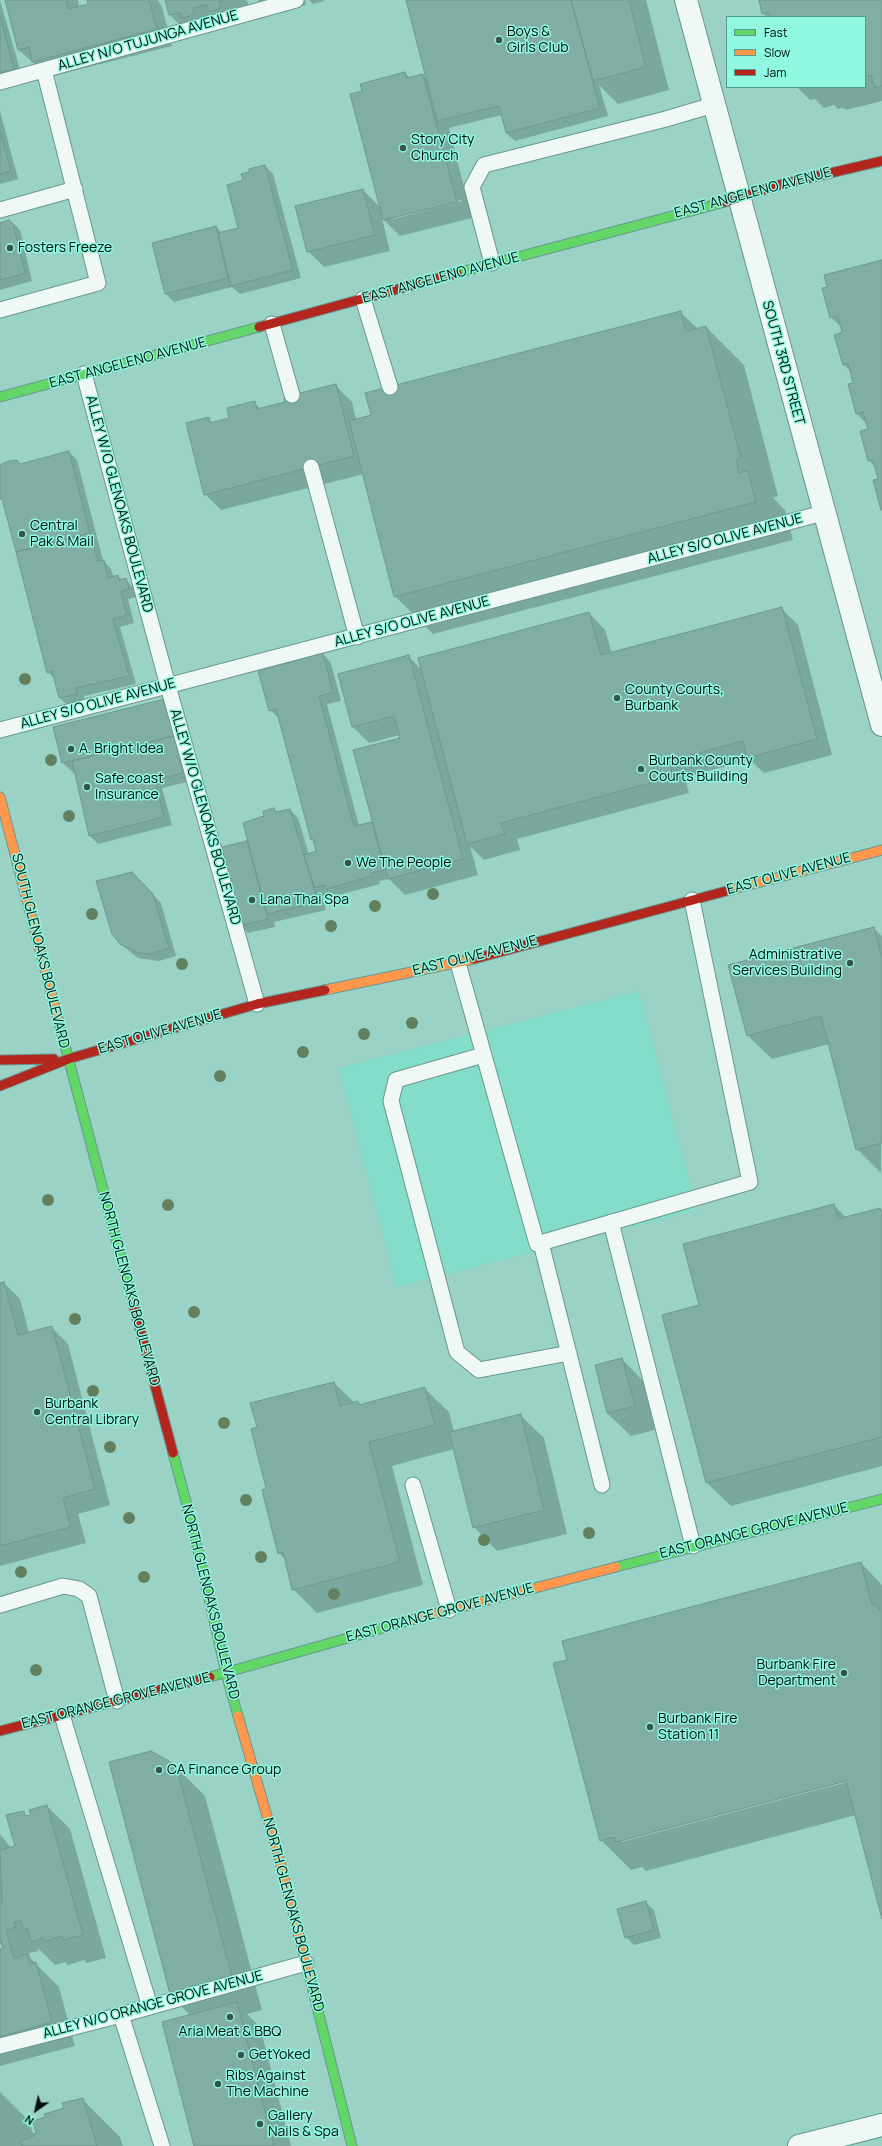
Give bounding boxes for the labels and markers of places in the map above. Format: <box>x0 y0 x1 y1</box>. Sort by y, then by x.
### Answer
place label: Boys & Girls Club <box>507 24 568 56</box>
marker: Boys & Girls Club <box>494 35 504 45</box>
place label: Story City Church <box>411 132 474 164</box>
marker: Story City Church <box>398 143 408 153</box>
place label: Fosters Freeze <box>18 240 112 256</box>
marker: Fosters Freeze <box>5 243 15 253</box>
place label: Central Pak & Mail <box>30 518 94 550</box>
marker: Central Pak & Mail <box>17 529 27 539</box>
place label: County Courts, Burbank <box>625 682 724 714</box>
marker: County Courts, Burbank <box>612 693 622 703</box>
place label: A. Bright Idea <box>79 741 164 757</box>
marker: A. Bright Idea <box>66 744 76 754</box>
place label: Burbank County Courts Building <box>649 753 753 786</box>
marker: Burbank County Courts Building <box>636 764 646 774</box>
place label: Safe coast Insurance <box>95 771 164 804</box>
marker: Safe coast Insurance <box>82 782 92 792</box>
place label: We The People <box>356 855 452 871</box>
marker: We The People <box>343 858 353 868</box>
place label: Lana Thai Spa <box>260 892 349 908</box>
marker: Lana Thai Spa <box>247 895 257 905</box>
place label: Administrative Services Building <box>732 947 842 980</box>
marker: Administrative Services Building <box>845 958 855 968</box>
place label: Burbank Central Library <box>45 1396 139 1428</box>
marker: Burbank Central Library <box>32 1407 42 1417</box>
place label: Burbank Fire Department <box>757 1657 836 1690</box>
marker: Burbank Fire Department <box>839 1668 849 1678</box>
place label: Burbank Fire Station 11 <box>658 1711 737 1744</box>
marker: Burbank Fire Station 11 <box>645 1722 655 1732</box>
place label: CA Finance Group <box>167 1762 281 1778</box>
marker: CA Finance Group <box>154 1765 164 1775</box>
marker: Aria Meat & BBQ <box>225 2012 235 2022</box>
place label: Aria Meat & BBQ <box>179 2024 281 2040</box>
place label: GetYoked <box>249 2047 311 2063</box>
marker: GetYoked <box>236 2050 246 2060</box>
place label: Ribs Against The Machine <box>226 2068 309 2100</box>
marker: Ribs Against The Machine <box>213 2079 223 2089</box>
place label: Gallery Nails & Spa <box>268 2108 339 2140</box>
marker: Gallery Nails & Spa <box>255 2119 265 2129</box>

